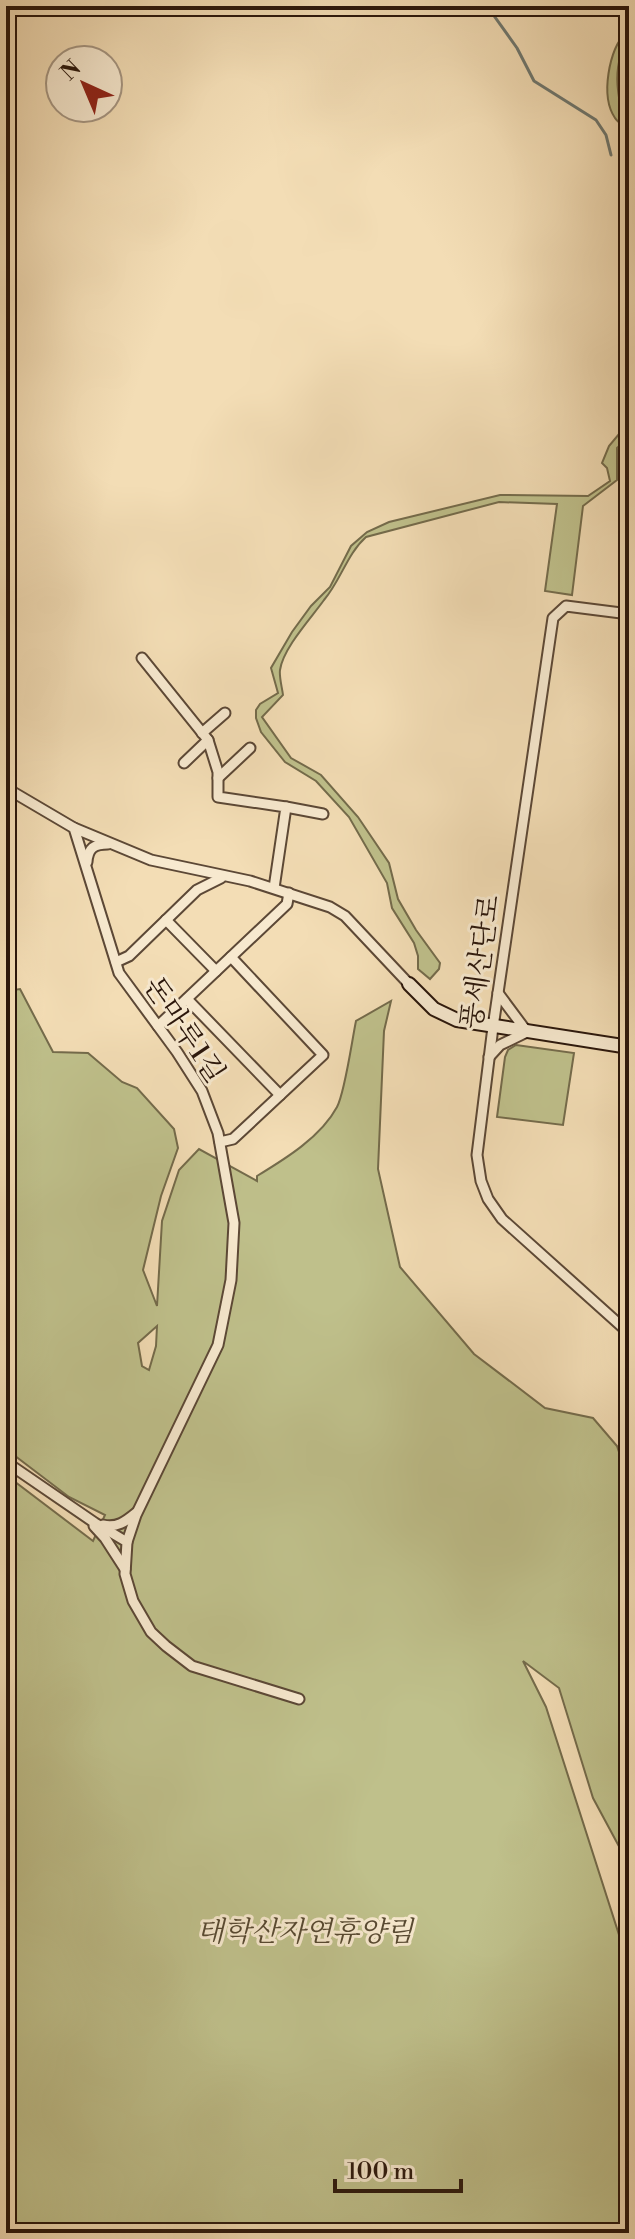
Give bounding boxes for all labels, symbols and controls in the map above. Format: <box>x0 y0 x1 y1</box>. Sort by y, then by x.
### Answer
north arrow <box>44 44 124 124</box>
text: N <box>56 55 87 86</box>
street label: 풍세산단로 <box>454 893 508 1031</box>
street label: 돈마루1길 <box>136 970 232 1090</box>
park label: 태학산자연휴양림 <box>197 1915 415 1950</box>
scale bar <box>335 2143 461 2193</box>
text: 100 m <box>347 2157 414 2187</box>

